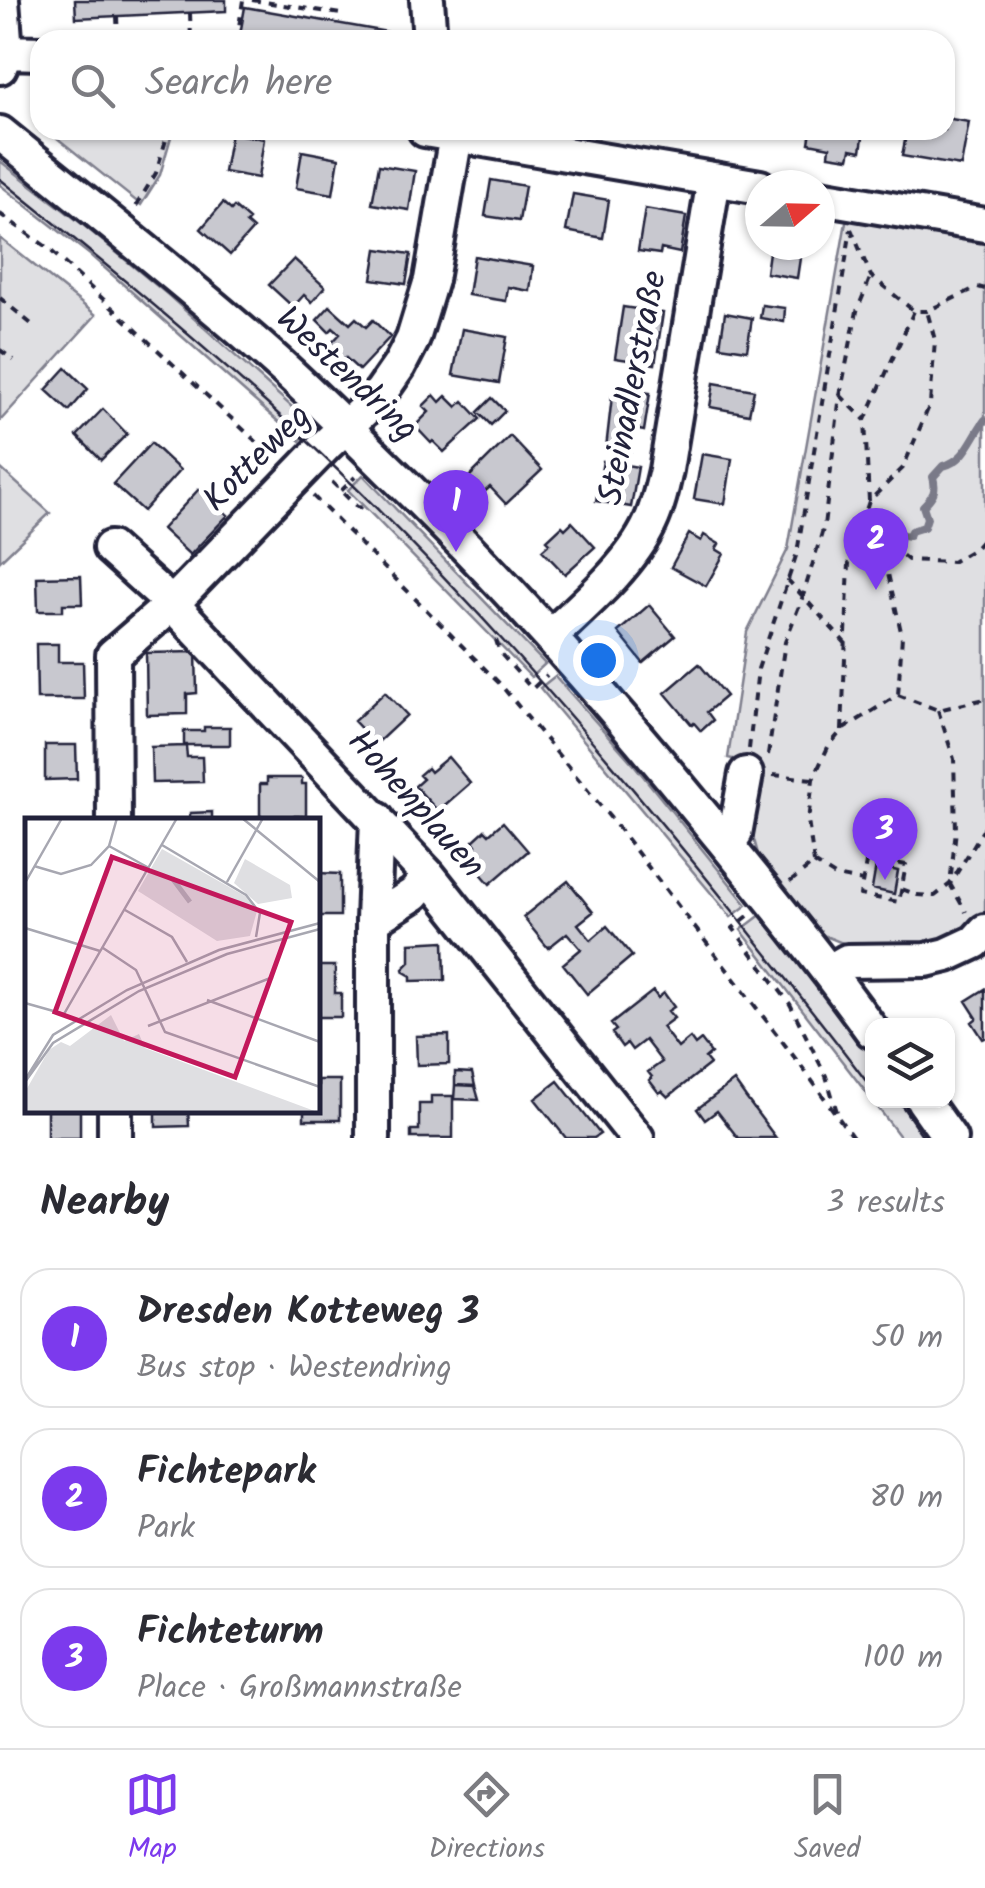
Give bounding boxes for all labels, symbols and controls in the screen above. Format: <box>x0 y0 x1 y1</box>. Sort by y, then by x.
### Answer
search box <box>30 30 955 140</box>
text: Search here <box>145 55 332 115</box>
icon: search <box>65 58 120 113</box>
north arrow <box>745 170 835 260</box>
street label: Steinadlerstraße <box>584 266 684 510</box>
street label: Westendring <box>262 294 430 456</box>
street label: Kotteweg <box>190 391 326 527</box>
pin: 1 <box>424 470 488 552</box>
pin: 2 <box>844 508 908 590</box>
your location <box>573 635 624 686</box>
street label: Hohenplauen <box>332 717 498 893</box>
pin: 3 <box>852 798 918 880</box>
inset map <box>25 818 320 1113</box>
map controls <box>865 1018 955 1108</box>
button: layers <box>865 1018 955 1108</box>
text: Nearby <box>40 1170 169 1237</box>
text: 3 results <box>826 1178 945 1229</box>
text: Dresden Kotteweg 3 <box>137 1283 479 1343</box>
text: 1 <box>70 1313 79 1364</box>
text: 50 m <box>872 1313 943 1364</box>
text: Bus stop · Westendring <box>137 1343 452 1394</box>
text: Fichtepark <box>137 1443 315 1503</box>
text: 2 <box>65 1473 84 1524</box>
text: 80 m <box>869 1473 943 1524</box>
text: Park <box>137 1503 195 1554</box>
text: Fichteturm <box>137 1603 324 1663</box>
text: 3 <box>66 1633 83 1684</box>
text: 100 m <box>863 1633 943 1684</box>
text: Place · Großmannstraße <box>137 1663 462 1714</box>
tab: Map <box>125 1767 180 1872</box>
tab: Directions <box>429 1767 545 1872</box>
tab: Saved <box>794 1767 860 1872</box>

